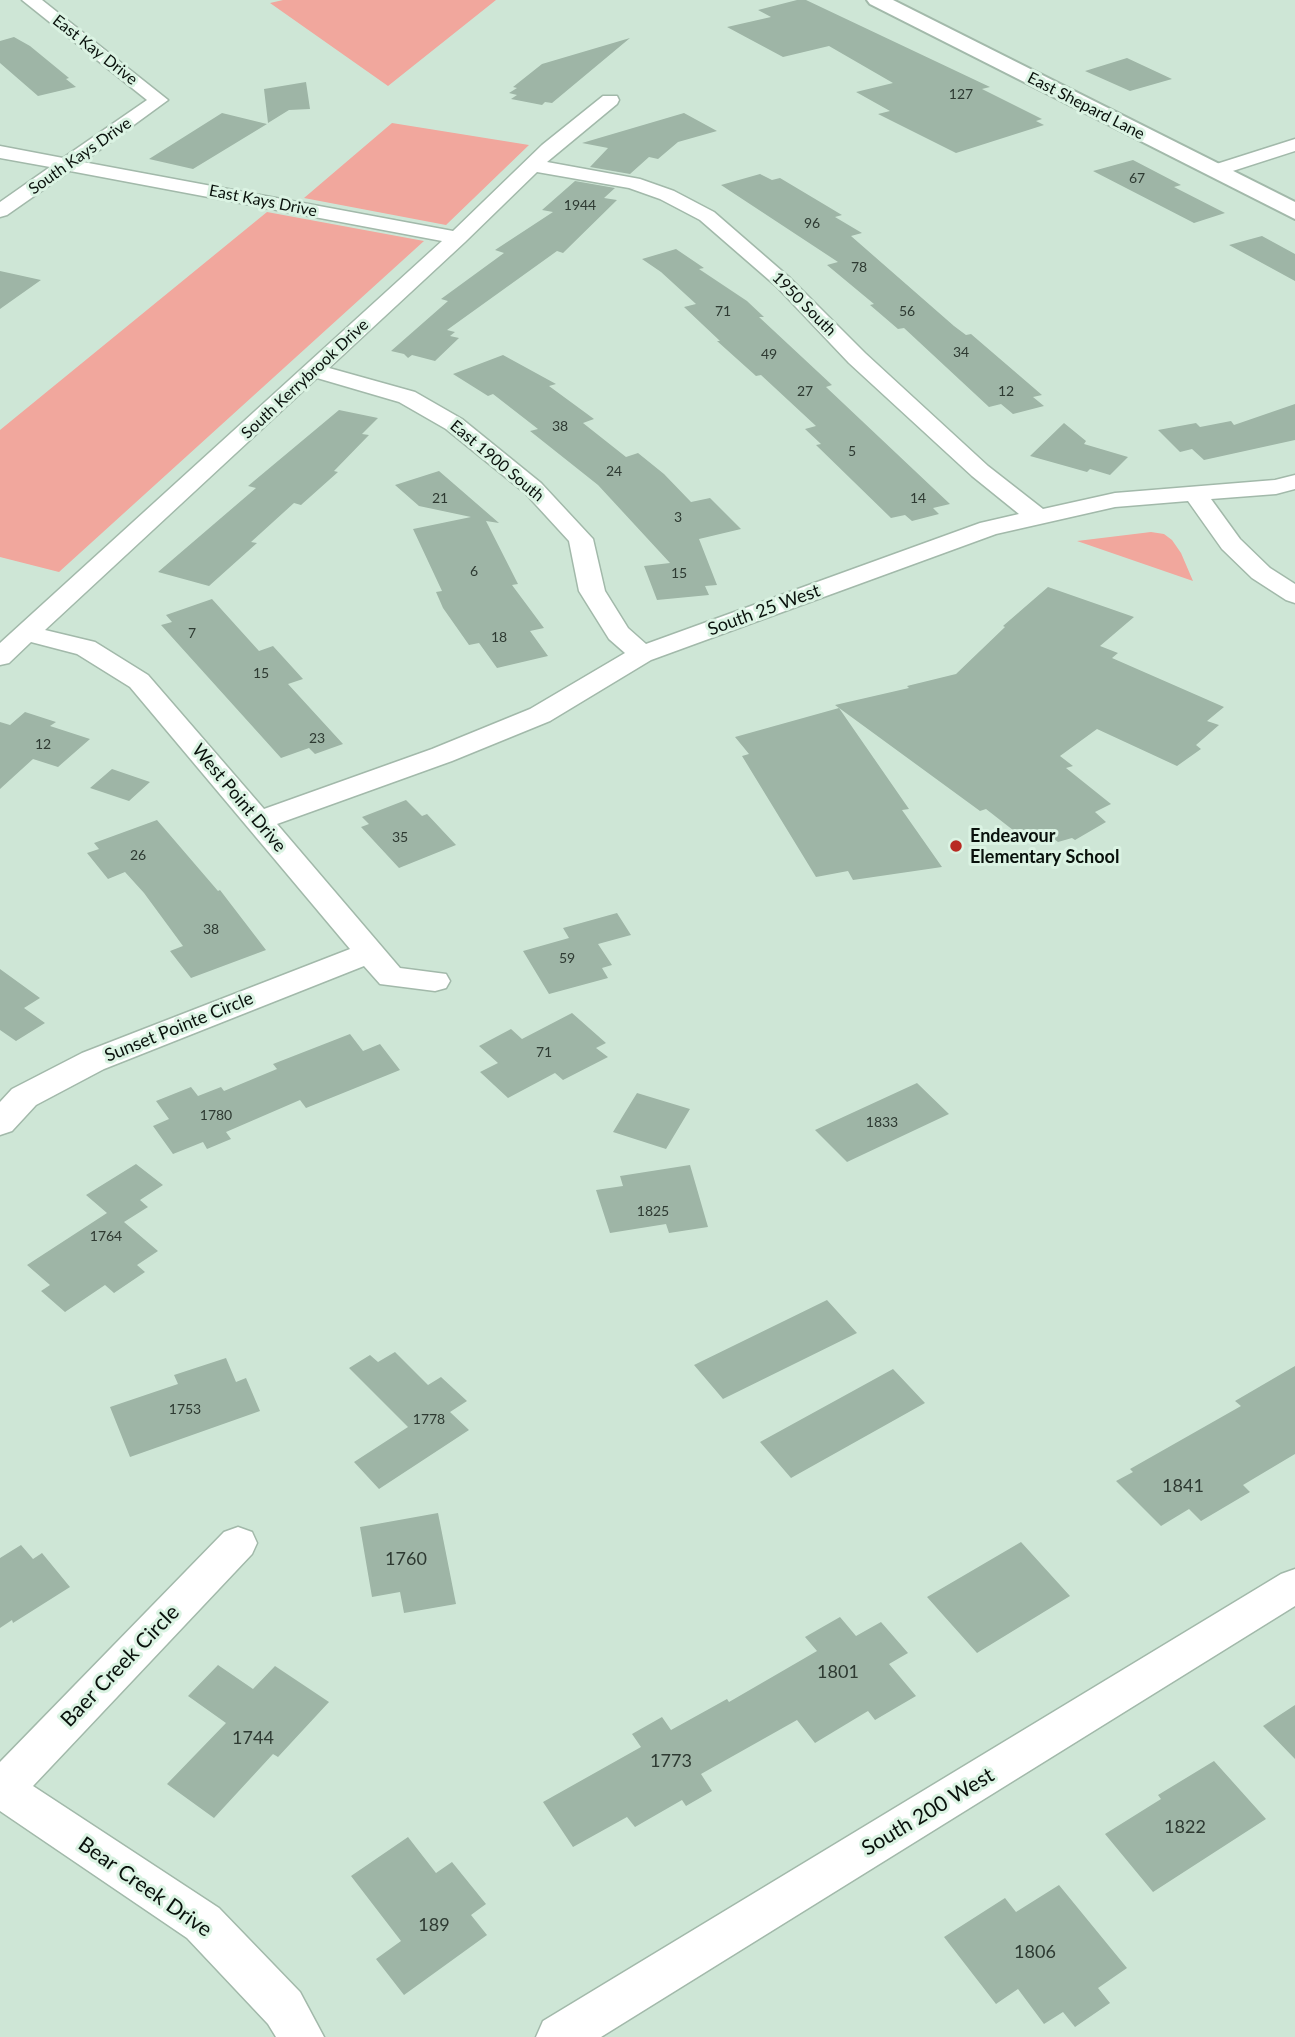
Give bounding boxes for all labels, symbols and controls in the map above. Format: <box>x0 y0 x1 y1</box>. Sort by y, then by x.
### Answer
street label: East Kay Drive <box>49 11 141 89</box>
street label: East Shepard Lane <box>1024 68 1148 144</box>
house number: 127 <box>949 86 973 102</box>
street label: South Kays Drive <box>25 113 135 199</box>
house number: 67 <box>1129 170 1145 186</box>
street label: East Kays Drive <box>207 181 319 221</box>
house number: 1944 <box>564 197 596 213</box>
house number: 96 <box>804 215 820 231</box>
house number: 78 <box>851 259 867 275</box>
street label: 1950 South <box>768 268 840 340</box>
house number: 71 <box>715 303 731 319</box>
house number: 56 <box>899 303 915 319</box>
street label: South Kerrybrook Drive <box>237 315 373 443</box>
house number: 34 <box>953 344 969 360</box>
house number: 49 <box>761 346 777 362</box>
house number: 27 <box>797 383 813 399</box>
house number: 12 <box>998 383 1014 399</box>
street label: East 1900 South <box>446 416 548 506</box>
house number: 38 <box>552 418 568 434</box>
house number: 5 <box>848 443 856 459</box>
house number: 24 <box>606 463 622 479</box>
house number: 21 <box>432 490 448 506</box>
house number: 14 <box>910 490 926 506</box>
house number: 3 <box>674 509 682 525</box>
house number: 6 <box>470 563 478 579</box>
house number: 15 <box>671 565 687 581</box>
street label: South 25 West <box>705 580 823 640</box>
house number: 7 <box>188 625 196 641</box>
house number: 18 <box>491 629 507 645</box>
house number: 15 <box>253 665 269 681</box>
house number: 23 <box>309 730 325 746</box>
house number: 12 <box>35 736 51 752</box>
street label: West Point Drive <box>187 739 291 857</box>
place label: Endeavour Elementary School <box>970 825 1119 868</box>
house number: 35 <box>392 829 408 845</box>
marker: Endeavour Elementary School <box>948 838 964 854</box>
house number: 26 <box>130 847 146 863</box>
house number: 38 <box>203 921 219 937</box>
house number: 59 <box>559 950 575 966</box>
street label: Sunset Pointe Circle <box>102 987 256 1067</box>
house number: 71 <box>536 1044 552 1060</box>
house number: 1780 <box>200 1107 232 1123</box>
house number: 1833 <box>866 1114 898 1130</box>
house number: 1825 <box>637 1203 669 1219</box>
house number: 1764 <box>90 1228 122 1244</box>
house number: 1753 <box>169 1401 201 1417</box>
house number: 1778 <box>413 1411 445 1427</box>
house number: 1841 <box>1162 1475 1204 1497</box>
house number: 1760 <box>385 1548 427 1570</box>
street label: Baer Creek Circle <box>55 1600 185 1732</box>
house number: 1801 <box>817 1661 859 1683</box>
house number: 1744 <box>232 1727 274 1749</box>
house number: 1773 <box>650 1750 692 1772</box>
street label: South 200 West <box>857 1763 999 1861</box>
house number: 1822 <box>1164 1816 1206 1838</box>
street label: Bear Creek Drive <box>73 1832 217 1942</box>
house number: 189 <box>418 1914 450 1936</box>
house number: 1806 <box>1014 1941 1056 1963</box>

